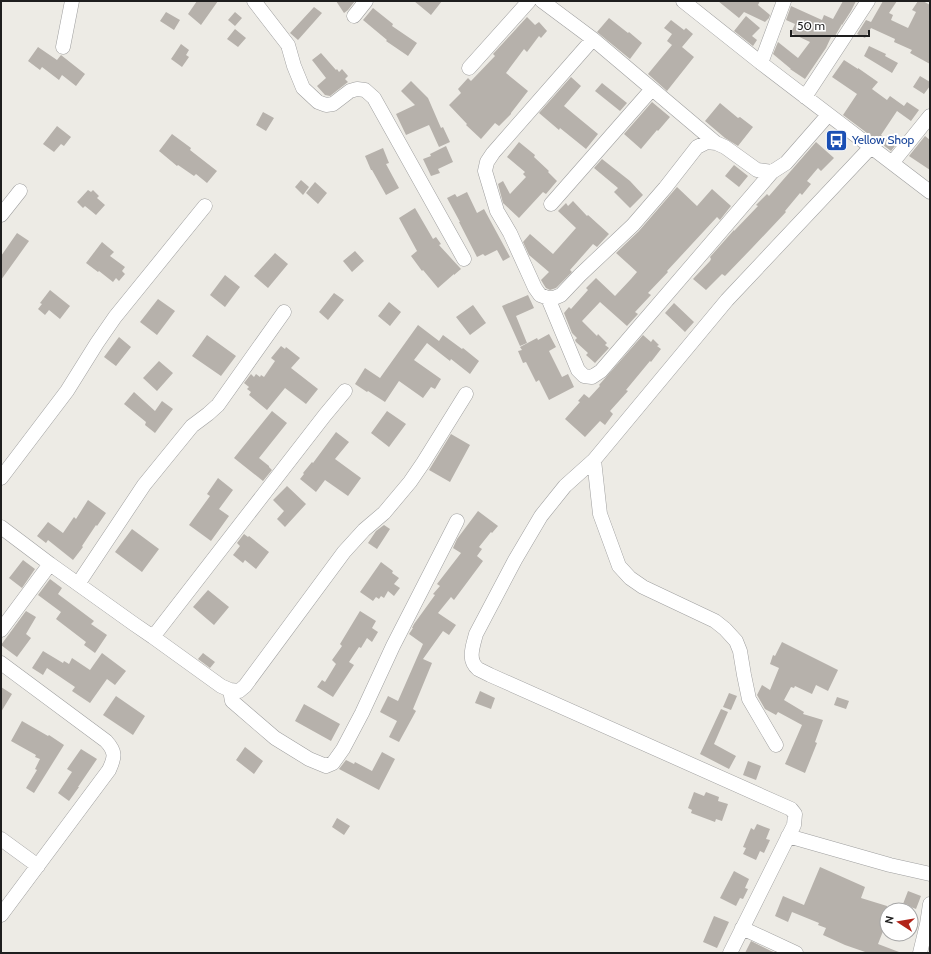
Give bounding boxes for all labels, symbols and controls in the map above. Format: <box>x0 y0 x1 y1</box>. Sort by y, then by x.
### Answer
scale bar <box>791 12 869 38</box>
text: 50 m <box>797 18 825 33</box>
bus stop icon: Yellow Shop <box>823 127 849 153</box>
place label: Yellow Shop <box>851 132 915 147</box>
north arrow <box>879 902 919 942</box>
text: N <box>882 915 897 925</box>

